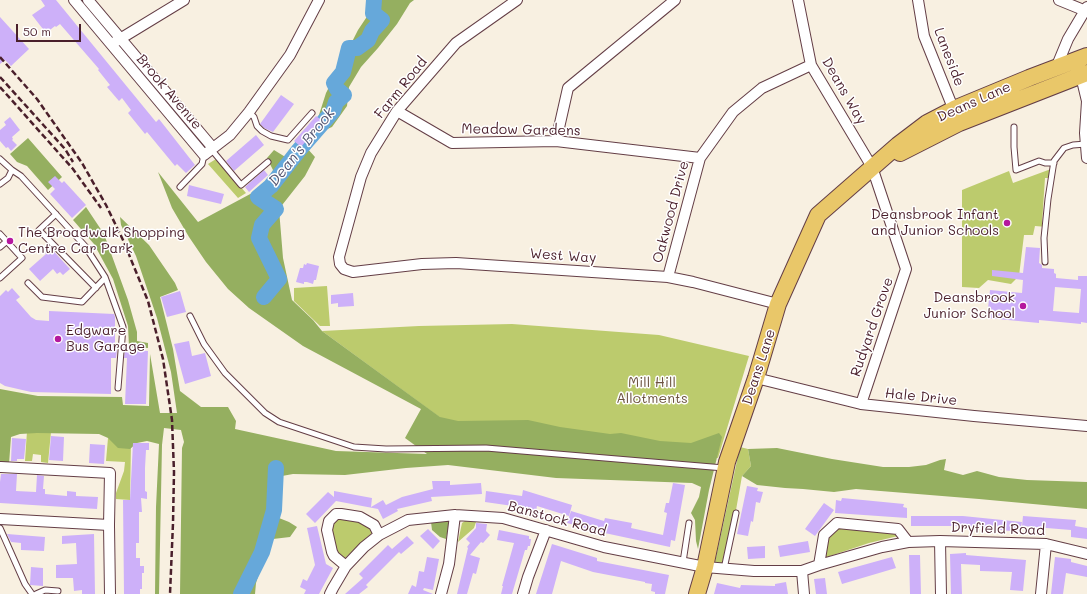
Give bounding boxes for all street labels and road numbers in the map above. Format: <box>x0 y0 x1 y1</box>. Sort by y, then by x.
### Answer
street label: Laneside <box>930 25 968 89</box>
street label: Brook Avenue <box>133 51 205 133</box>
street label: Farm Road <box>371 54 431 122</box>
street label: Deans Way <box>818 55 870 127</box>
street label: Deans Lane <box>935 78 1013 126</box>
street label: Meadow Gardens <box>461 121 581 139</box>
street label: Oakwood Drive <box>649 159 693 265</box>
street label: West Way <box>529 245 597 267</box>
street label: Rudyard Grove <box>847 275 897 379</box>
street label: Deans Lane <box>739 327 779 407</box>
street label: Hale Drive <box>884 385 958 409</box>
street label: Banstock Road <box>506 498 608 540</box>
street label: Dryfield Road <box>951 519 1045 539</box>

